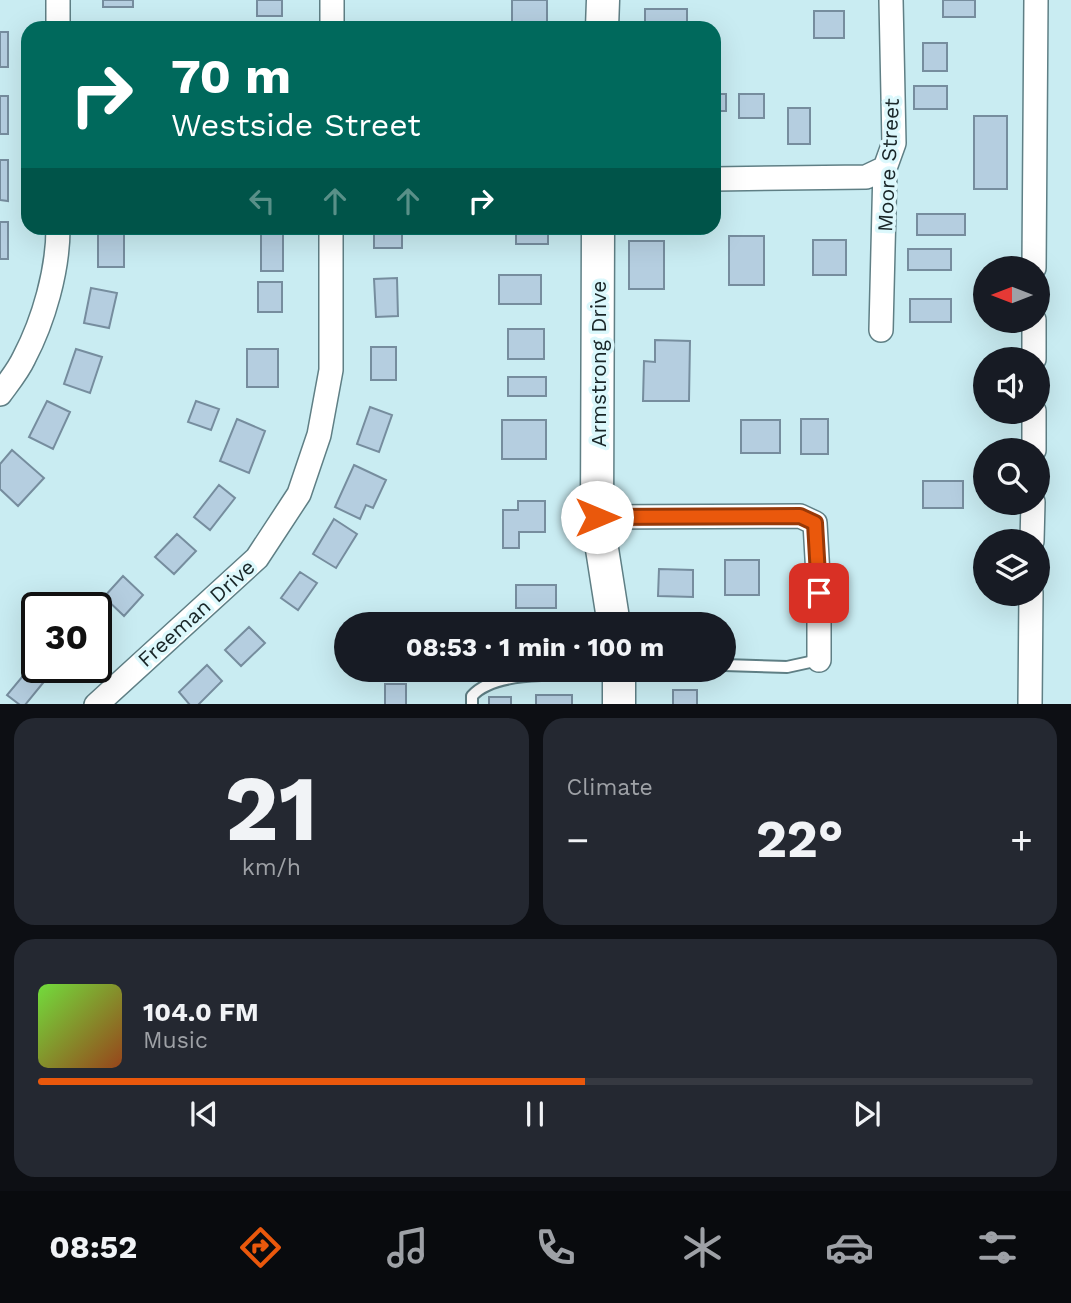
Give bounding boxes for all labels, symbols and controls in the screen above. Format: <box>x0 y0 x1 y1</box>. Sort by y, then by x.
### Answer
text: 70 m <box>171 47 291 105</box>
icon: right <box>56 49 147 140</box>
street label: Moore Street <box>872 97 904 232</box>
text: Westside Street <box>171 106 421 144</box>
icon: left <box>243 182 281 220</box>
icon: ahead <box>316 182 354 220</box>
icon: ahead <box>389 182 427 220</box>
icon: right <box>462 182 500 220</box>
north arrow <box>973 256 1050 332</box>
map controls <box>973 256 1050 606</box>
street label: Armstrong Drive <box>586 281 611 447</box>
button: sound <box>973 347 1050 424</box>
button: search <box>973 438 1050 515</box>
position arrow <box>560 480 634 554</box>
button: layers <box>973 529 1050 606</box>
street label: Freeman Drive <box>132 554 260 672</box>
pin <box>789 563 849 623</box>
icon: arrive <box>800 574 838 612</box>
speed limit sign: 30 <box>21 592 112 683</box>
text: 08:53 · 1 min · 100 m <box>406 632 664 662</box>
text: 21 <box>225 755 318 862</box>
text: Climate <box>567 774 653 801</box>
text: 22° <box>756 809 844 870</box>
text: − <box>567 818 589 862</box>
text: + <box>1010 818 1033 862</box>
text: km/h <box>242 854 301 881</box>
text: 104.0 FM <box>143 997 259 1027</box>
text: Music <box>143 1027 208 1054</box>
icon: previous <box>185 1095 223 1133</box>
icon: pause <box>516 1095 554 1133</box>
icon: next <box>848 1095 886 1133</box>
icon: directions <box>236 1223 285 1272</box>
icon: music <box>383 1223 432 1272</box>
icon: phone <box>531 1223 580 1272</box>
icon: climate <box>678 1223 727 1272</box>
icon: car <box>825 1223 874 1272</box>
icon: filters <box>973 1223 1022 1272</box>
text: 08:52 <box>49 1228 137 1266</box>

